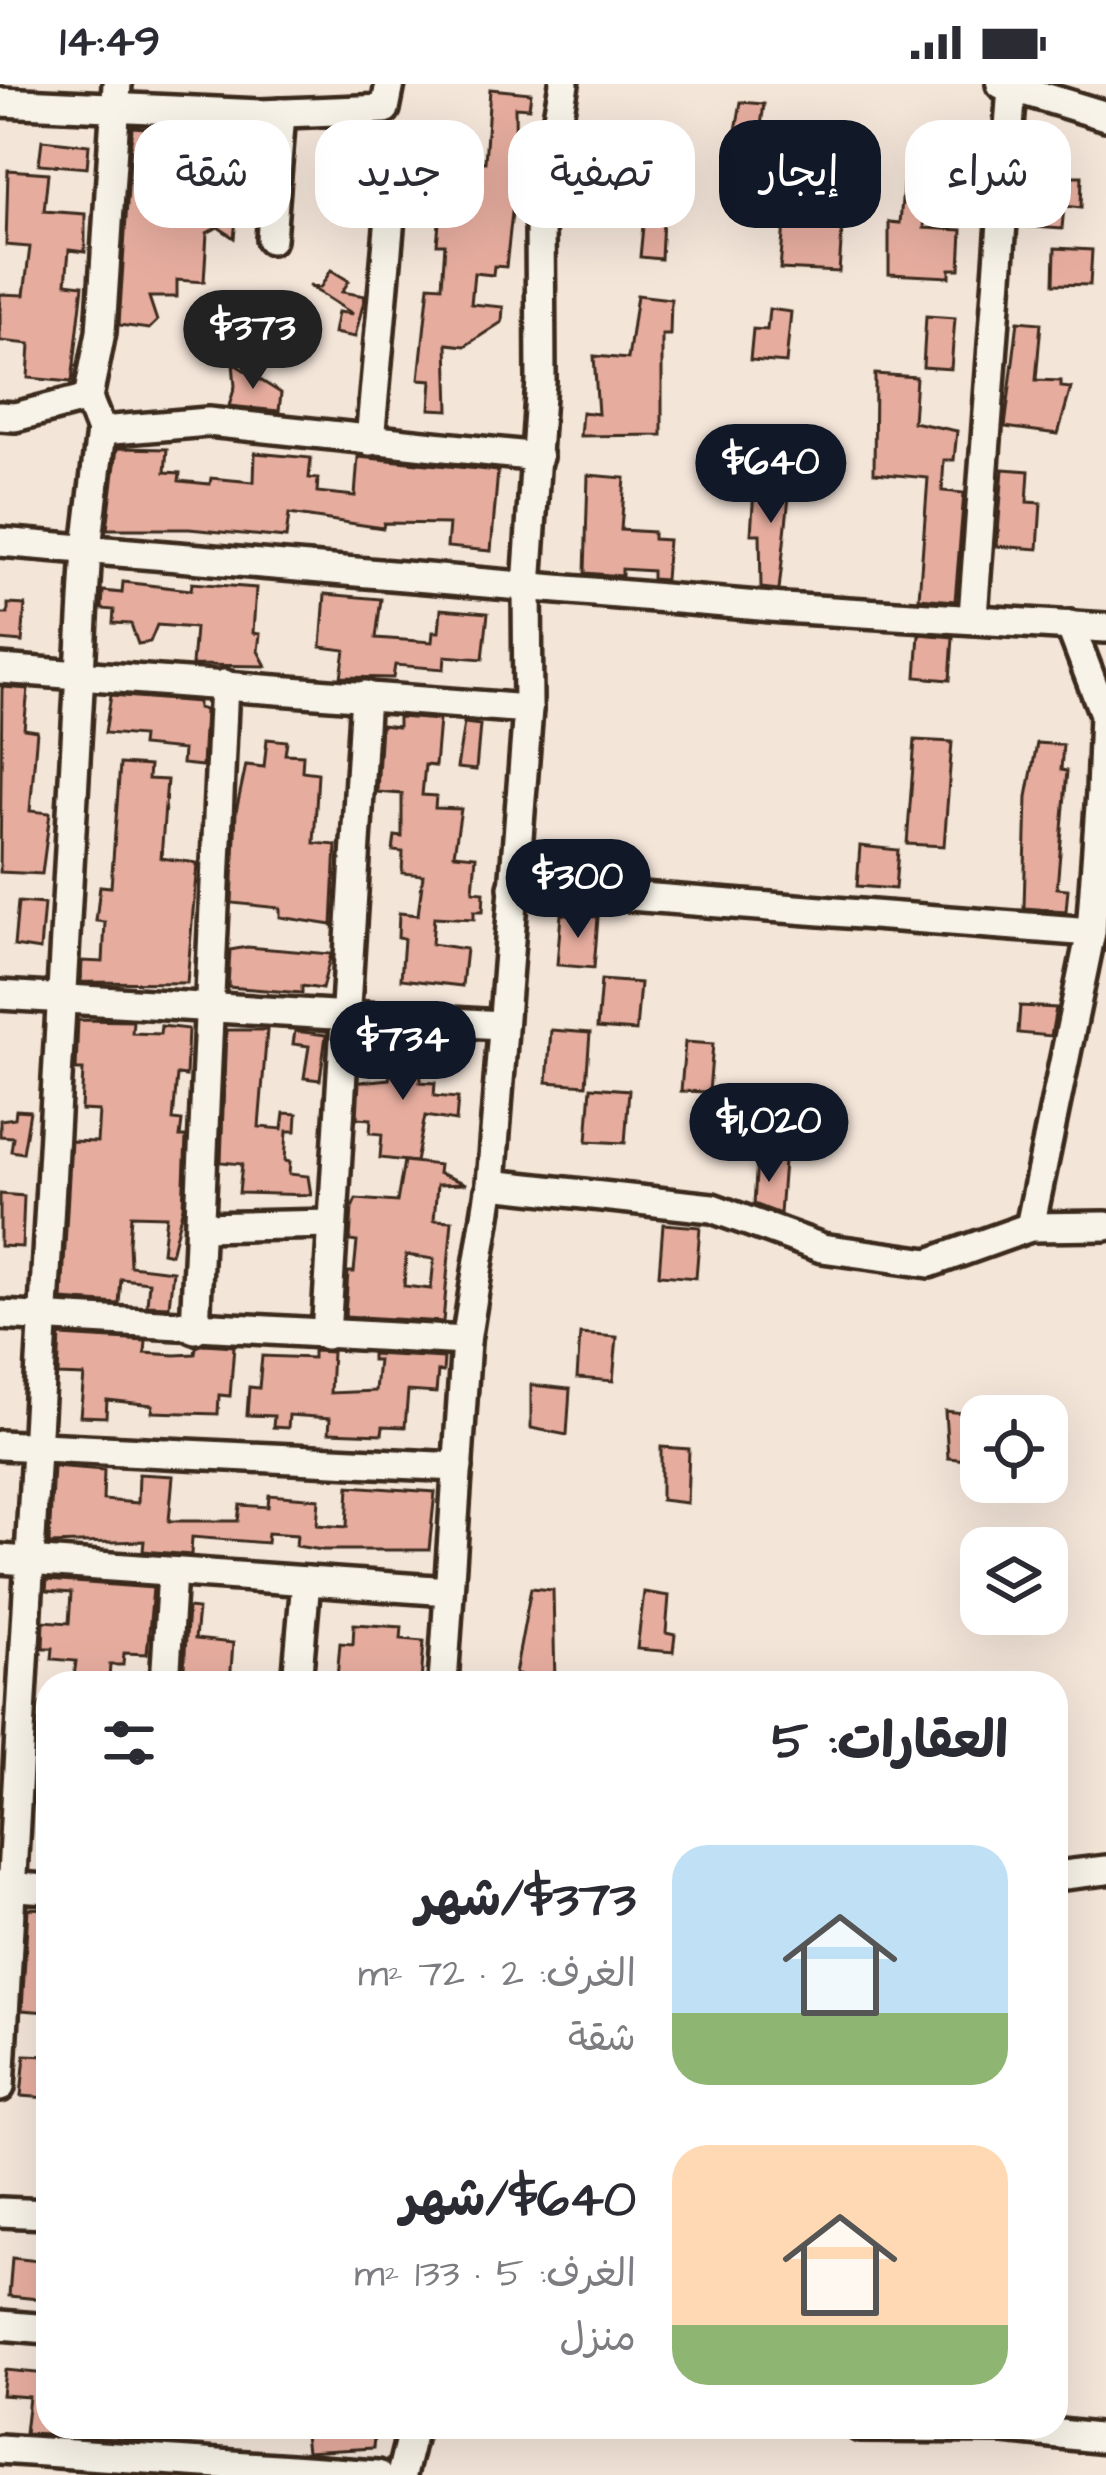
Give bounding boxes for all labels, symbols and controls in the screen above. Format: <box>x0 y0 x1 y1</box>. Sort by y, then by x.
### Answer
text: 14:49 <box>60 11 160 73</box>
chip: شقة <box>134 120 291 228</box>
chip: جديد <box>315 120 484 228</box>
chip: تصفية <box>508 120 695 228</box>
chip: إيجار <box>719 120 881 228</box>
chip: شراء <box>905 120 1071 228</box>
pin: $373 <box>182 290 324 392</box>
text: $373 <box>210 302 296 356</box>
pin: $640 <box>700 424 842 526</box>
text: $640 <box>722 436 820 490</box>
pin: $300 <box>507 839 649 941</box>
text: $300 <box>533 851 623 905</box>
pin: $734 <box>332 1001 474 1103</box>
text: $734 <box>357 1013 449 1067</box>
pin: $1,020 <box>671 1083 867 1185</box>
text: $1,020 <box>716 1095 822 1149</box>
map controls <box>960 1395 1068 1635</box>
button: locate <box>960 1395 1068 1503</box>
button: layers <box>960 1527 1068 1635</box>
text: العقارات: 5 <box>772 1707 1008 1778</box>
icon: filters <box>96 1710 162 1776</box>
text: $373/شهر <box>416 1865 636 1936</box>
icon: home <box>768 1893 912 2037</box>
text: الغرف: 2 · 72 m² <box>358 1948 636 2002</box>
text: شقة <box>568 2012 636 2066</box>
text: $640/شهر <box>401 2165 636 2236</box>
icon: home <box>768 2193 912 2337</box>
text: الغرف: 5 · 133 m² <box>354 2248 636 2302</box>
text: منزل <box>559 2312 636 2366</box>

